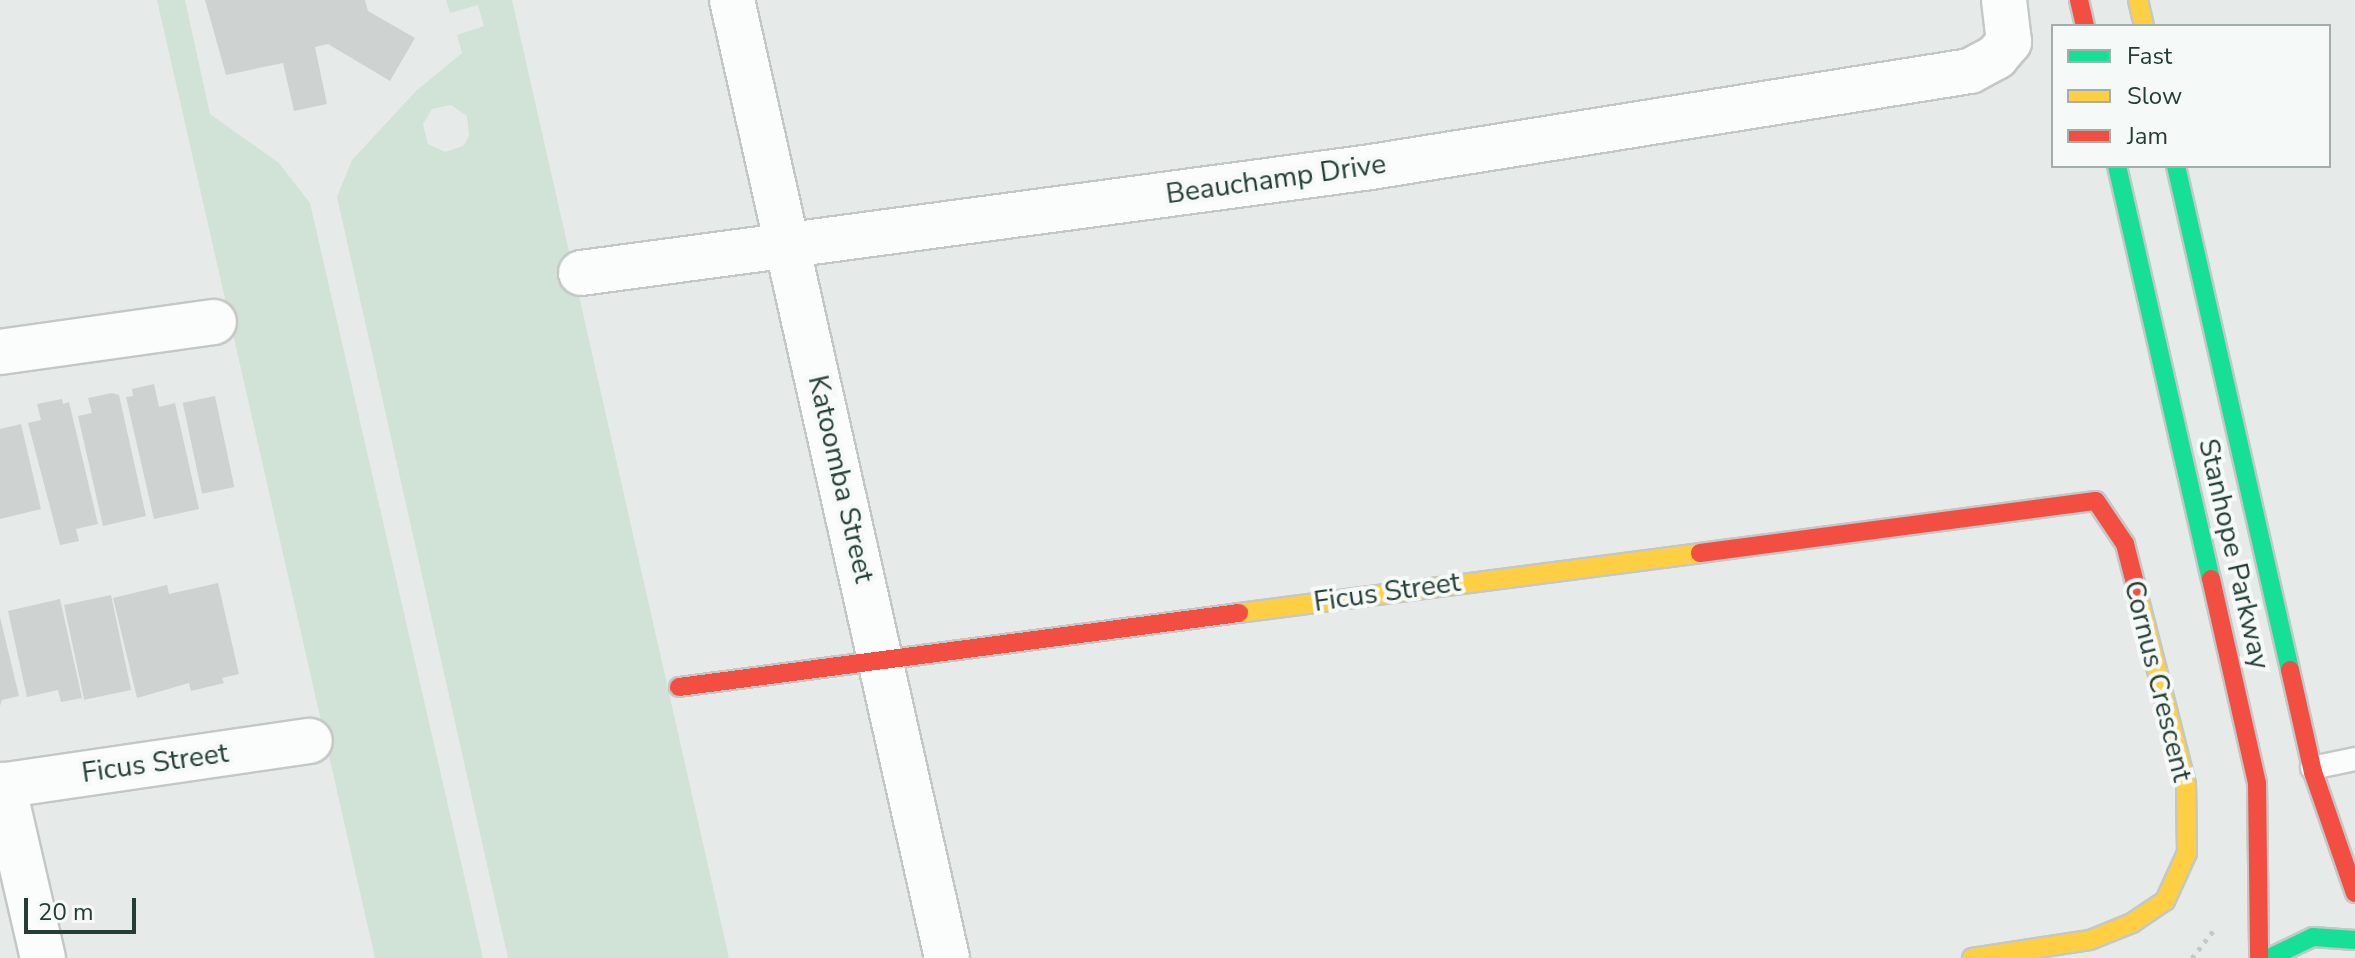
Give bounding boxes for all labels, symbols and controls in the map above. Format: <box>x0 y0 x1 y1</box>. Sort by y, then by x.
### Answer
legend <box>2051 24 2331 168</box>
text: Fast <box>2127 40 2172 72</box>
text: Slow <box>2127 80 2182 112</box>
text: Jam <box>2127 120 2168 152</box>
street label: Beauchamp Drive <box>1164 147 1388 211</box>
street label: Katoomba Street <box>801 372 881 586</box>
street label: Stanhope Parkway <box>2191 436 2277 672</box>
street label: Ficus Street <box>1312 565 1462 619</box>
street label: Cornus Crescent <box>2117 577 2199 785</box>
street label: Ficus Street <box>80 736 230 790</box>
scale bar <box>28 882 140 932</box>
text: 20 m <box>38 896 94 928</box>

